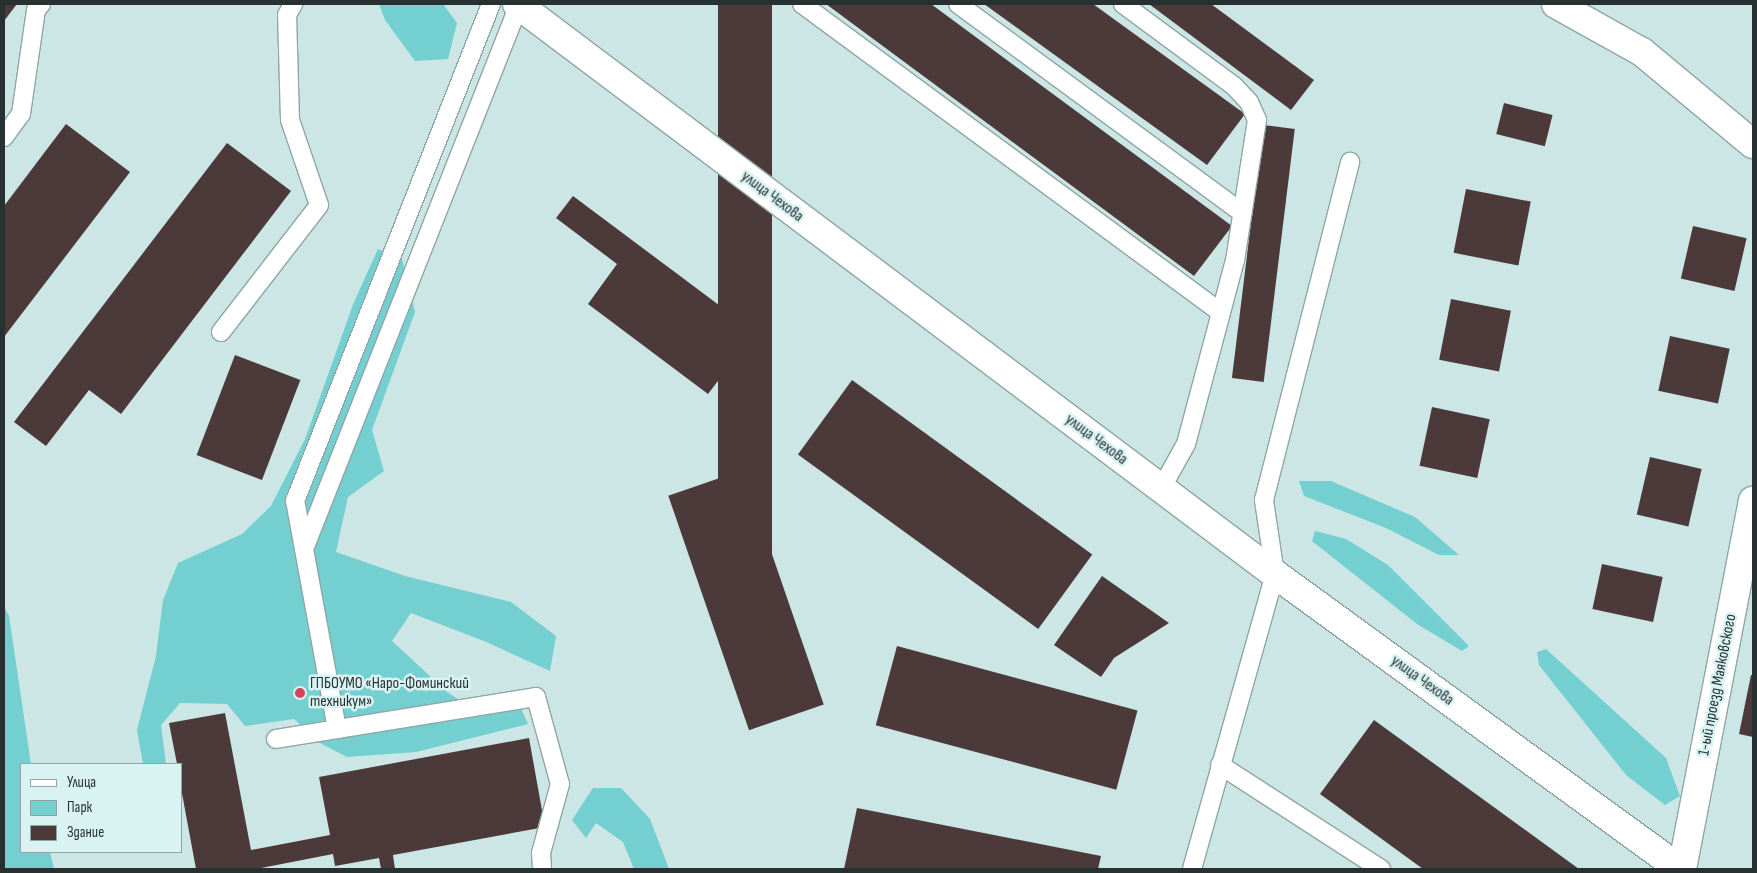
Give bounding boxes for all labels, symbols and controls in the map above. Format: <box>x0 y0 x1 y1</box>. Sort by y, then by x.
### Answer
street label: улица Чехова <box>737 167 807 227</box>
street label: улица Чехова <box>1061 410 1131 470</box>
street label: 1-ый проезд Маяковского <box>1695 613 1741 757</box>
street label: улица Чехова <box>1387 652 1457 710</box>
place label: ГПБОУМО «Наро-Фоминский техникум» <box>310 674 469 712</box>
marker: ГПБОУМО «Наро-Фоминский техникум» <box>294 687 306 699</box>
legend <box>20 763 182 853</box>
text: Улица <box>67 773 96 792</box>
text: Парк <box>67 798 92 817</box>
text: Здание <box>67 823 104 842</box>

